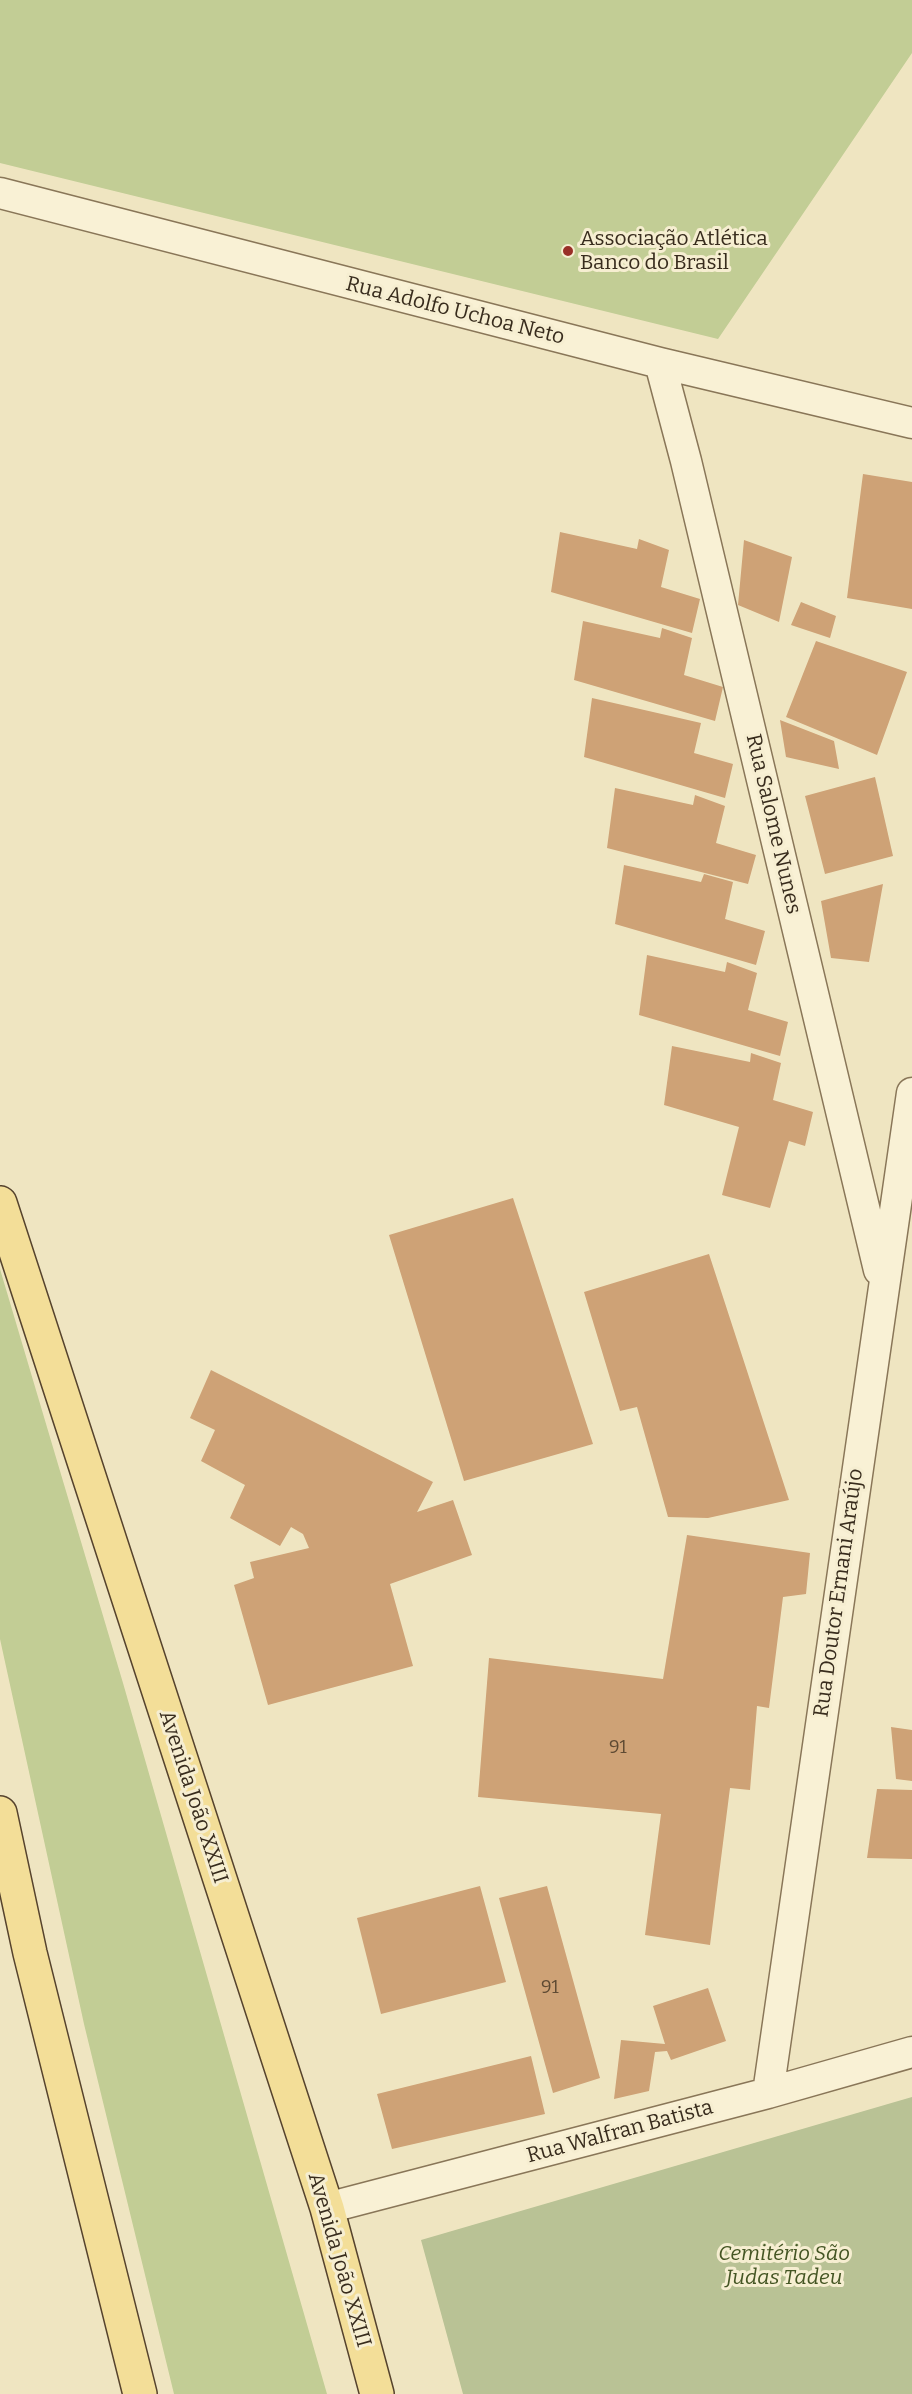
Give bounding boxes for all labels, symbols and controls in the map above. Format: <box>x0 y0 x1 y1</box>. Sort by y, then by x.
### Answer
place label: Associação Atlética Banco do Brasil <box>580 226 768 276</box>
marker: Associação Atlética Banco do Brasil <box>561 244 575 258</box>
street label: Rua Adolfo Uchoa Neto <box>343 272 567 350</box>
street label: Rua Salome Nunes <box>740 731 806 917</box>
street label: Rua Doutor Ernani Araújo <box>809 1467 869 1719</box>
street label: Avenida João XXIII <box>153 1707 233 1887</box>
house number: 91 <box>609 1737 627 1759</box>
house number: 91 <box>541 1977 559 1999</box>
street label: Rua Walfran Batista <box>524 2095 716 2169</box>
street label: Avenida João XXIII <box>302 2170 376 2350</box>
park label: Cemitério São Judas Tadeu <box>718 2241 850 2291</box>

